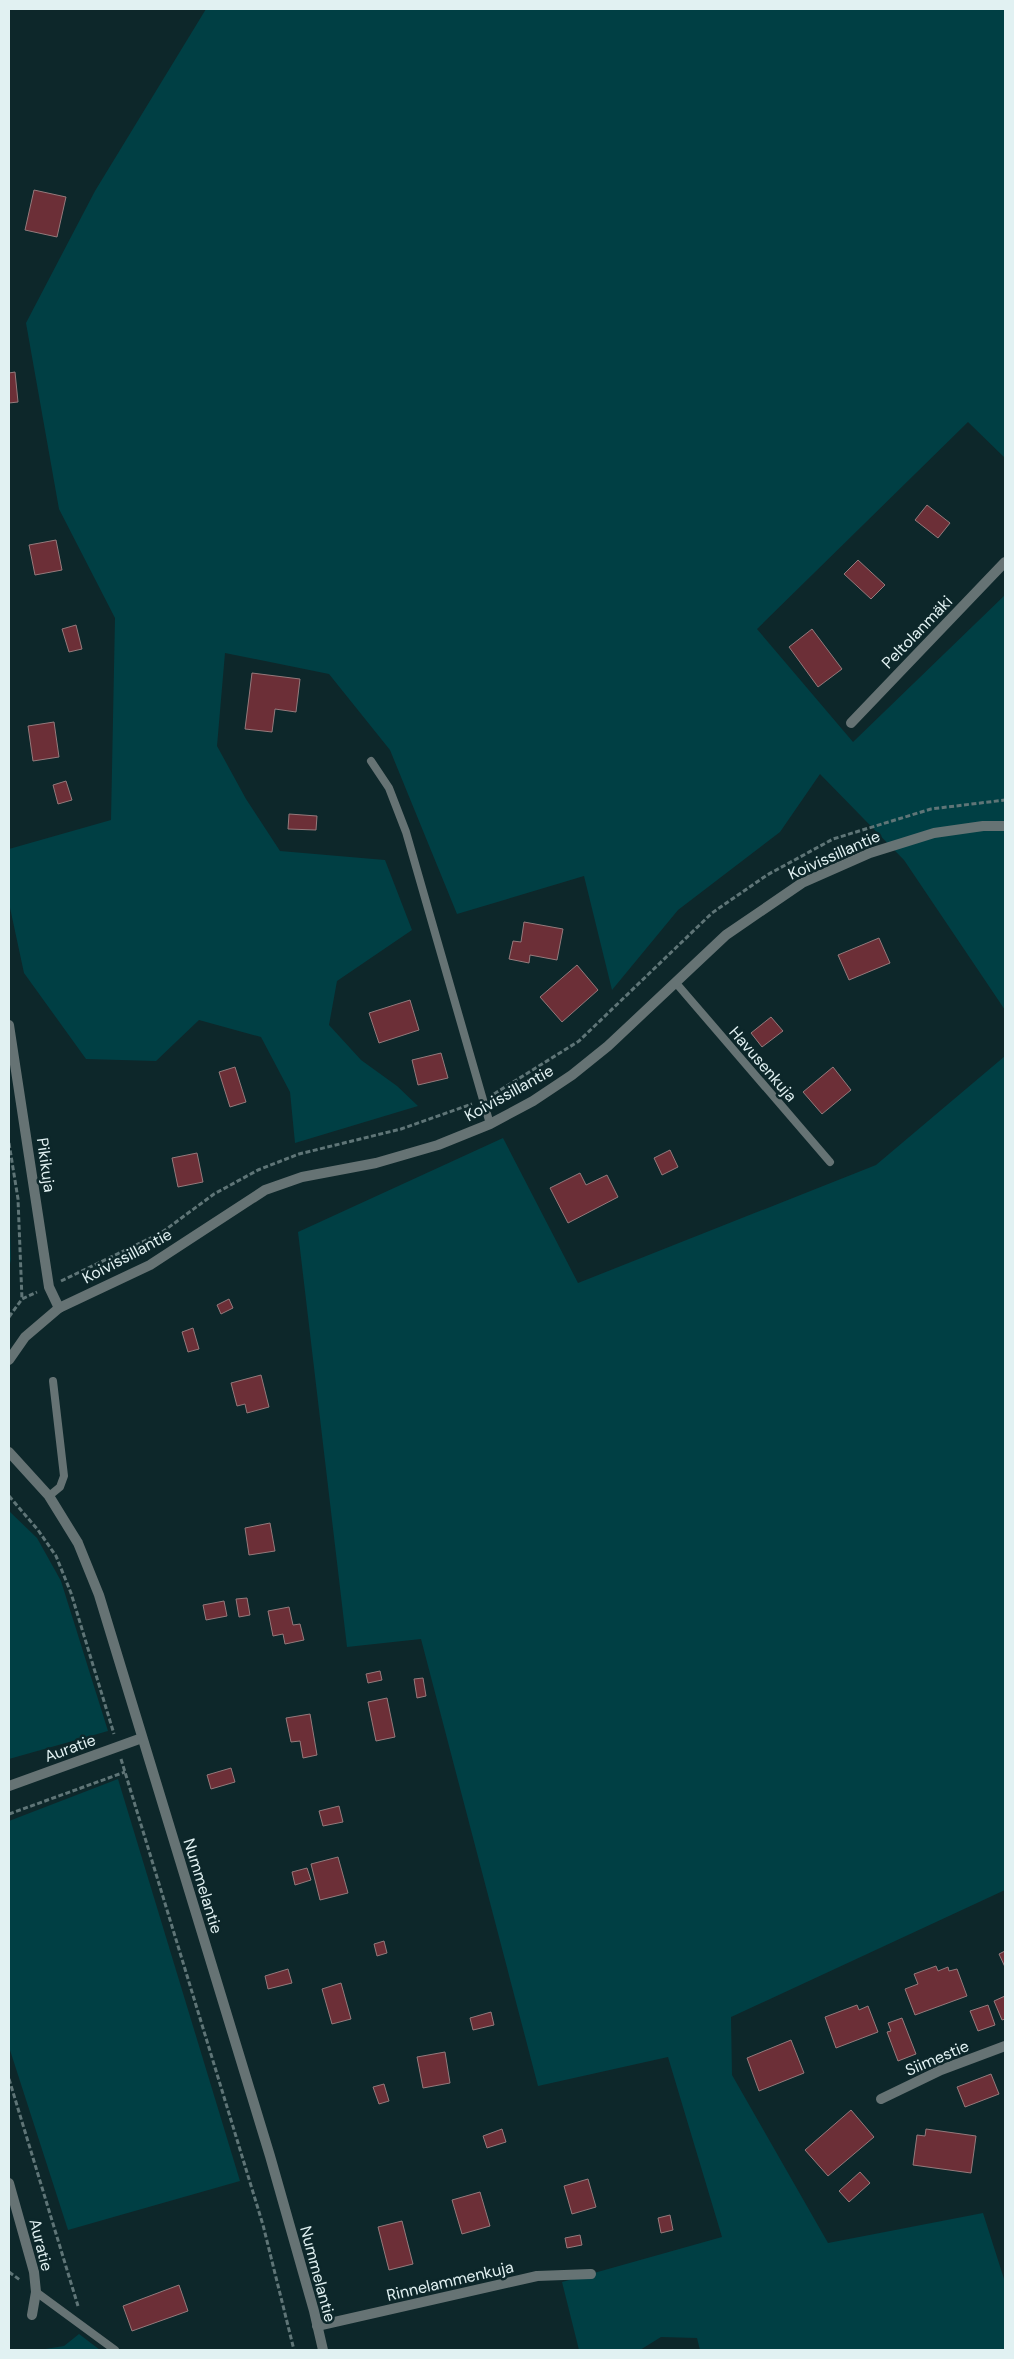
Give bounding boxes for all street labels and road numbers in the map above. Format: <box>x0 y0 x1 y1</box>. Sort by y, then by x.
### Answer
street label: Peltolanmäki <box>877 591 957 673</box>
street label: Koivissillantie <box>785 825 883 885</box>
street label: Havusenkuja <box>725 1022 801 1106</box>
street label: Koivissillantie <box>461 1060 557 1126</box>
street label: Pikikuja <box>32 1136 60 1194</box>
street label: Koivissillantie <box>79 1224 175 1288</box>
street label: Auratie <box>41 1729 99 1767</box>
street label: Nummelantie <box>179 1836 227 1936</box>
street label: Siimestie <box>902 2035 972 2081</box>
street label: Auratie <box>24 2217 58 2273</box>
street label: Nummelantie <box>295 2224 341 2324</box>
street label: Rinnelammenkuja <box>384 2256 516 2306</box>

